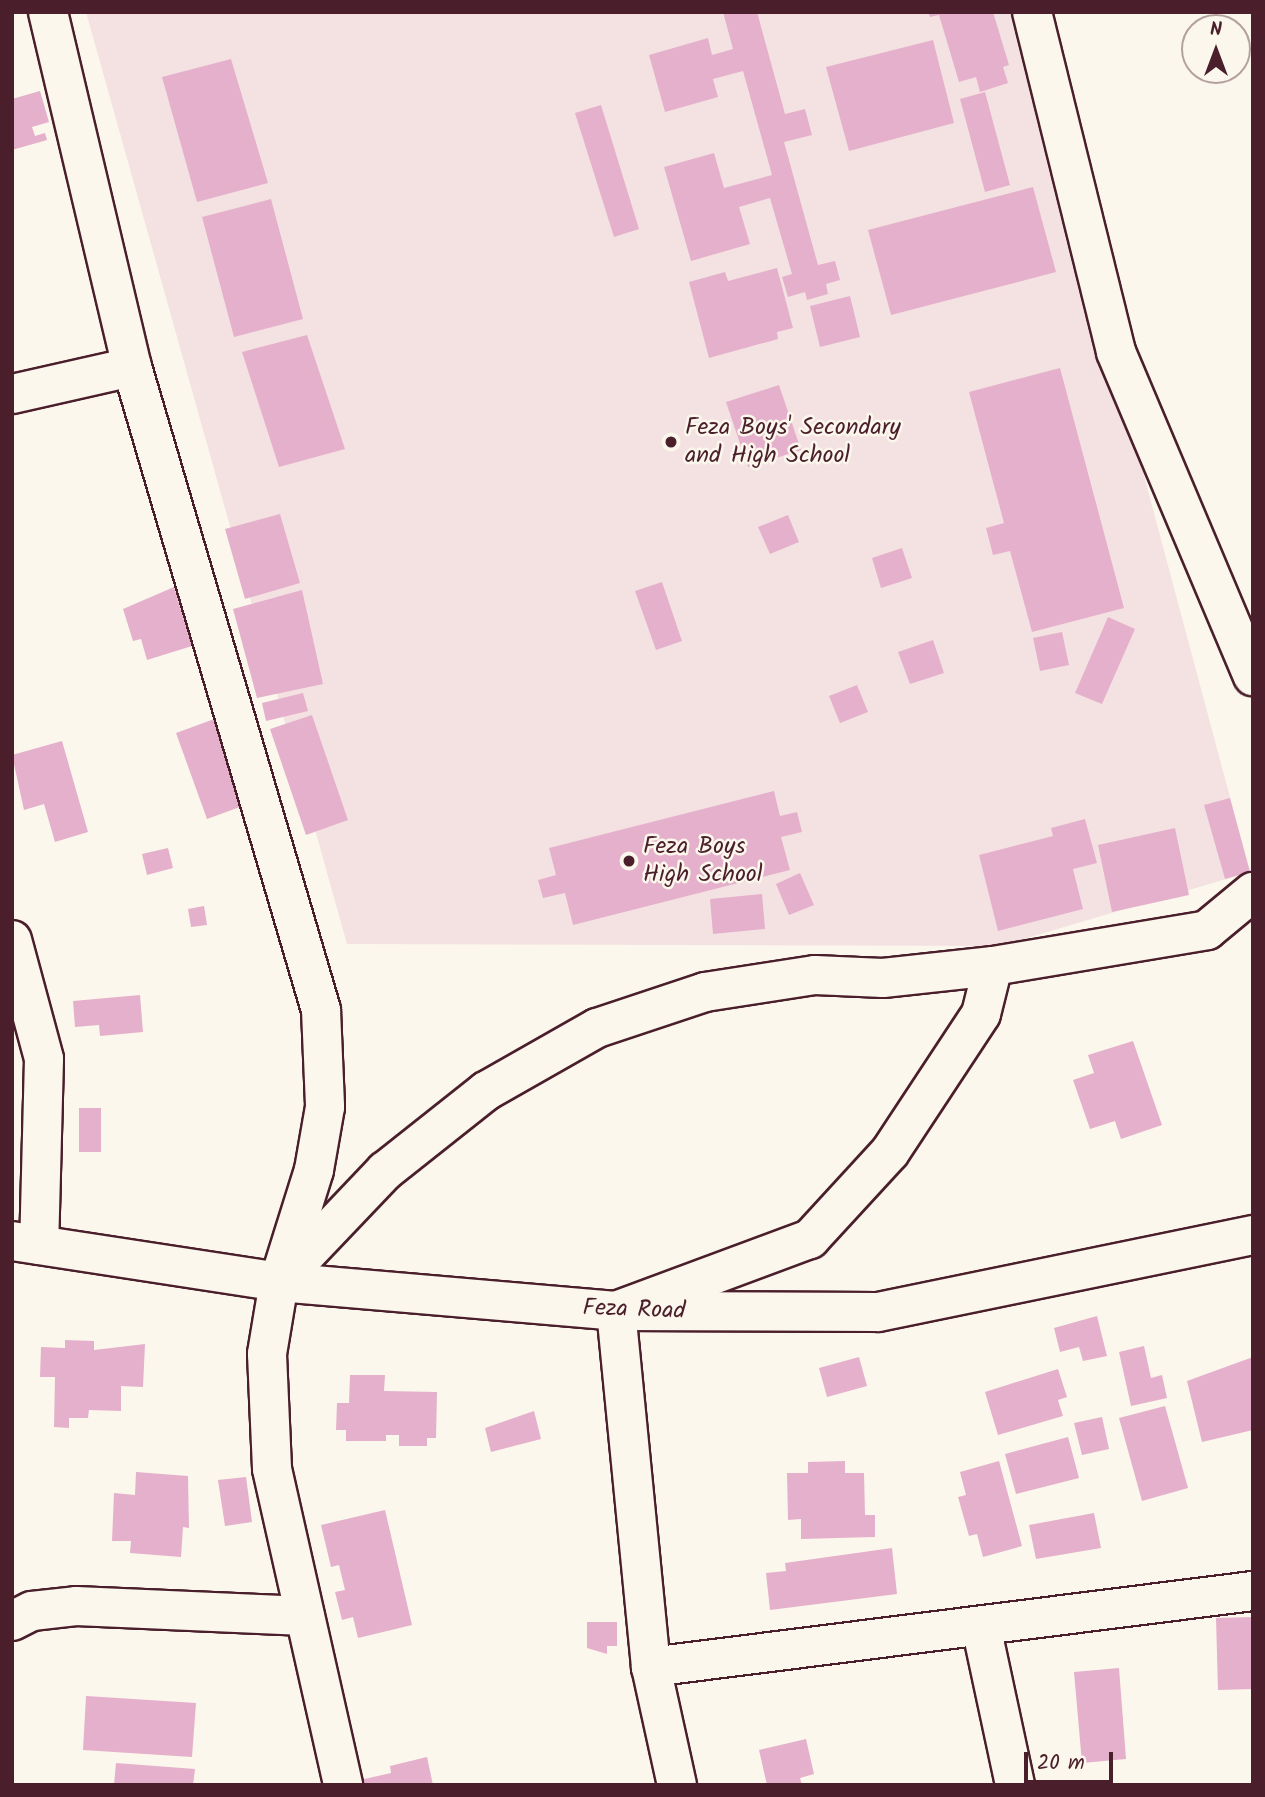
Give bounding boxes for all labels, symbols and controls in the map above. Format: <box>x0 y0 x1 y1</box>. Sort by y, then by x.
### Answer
north arrow <box>1181 14 1251 84</box>
text: N <box>1210 15 1222 45</box>
place label: Feza Boys' Secondary and High School <box>685 414 901 470</box>
marker: Feza Boys' Secondary and High School <box>663 434 679 450</box>
place label: Feza Boys High School <box>643 833 763 889</box>
marker: Feza Boys High School <box>621 853 637 869</box>
street label: Feza Road <box>582 1294 686 1326</box>
scale bar <box>1027 1738 1116 1782</box>
text: 20 m <box>1037 1747 1085 1780</box>

